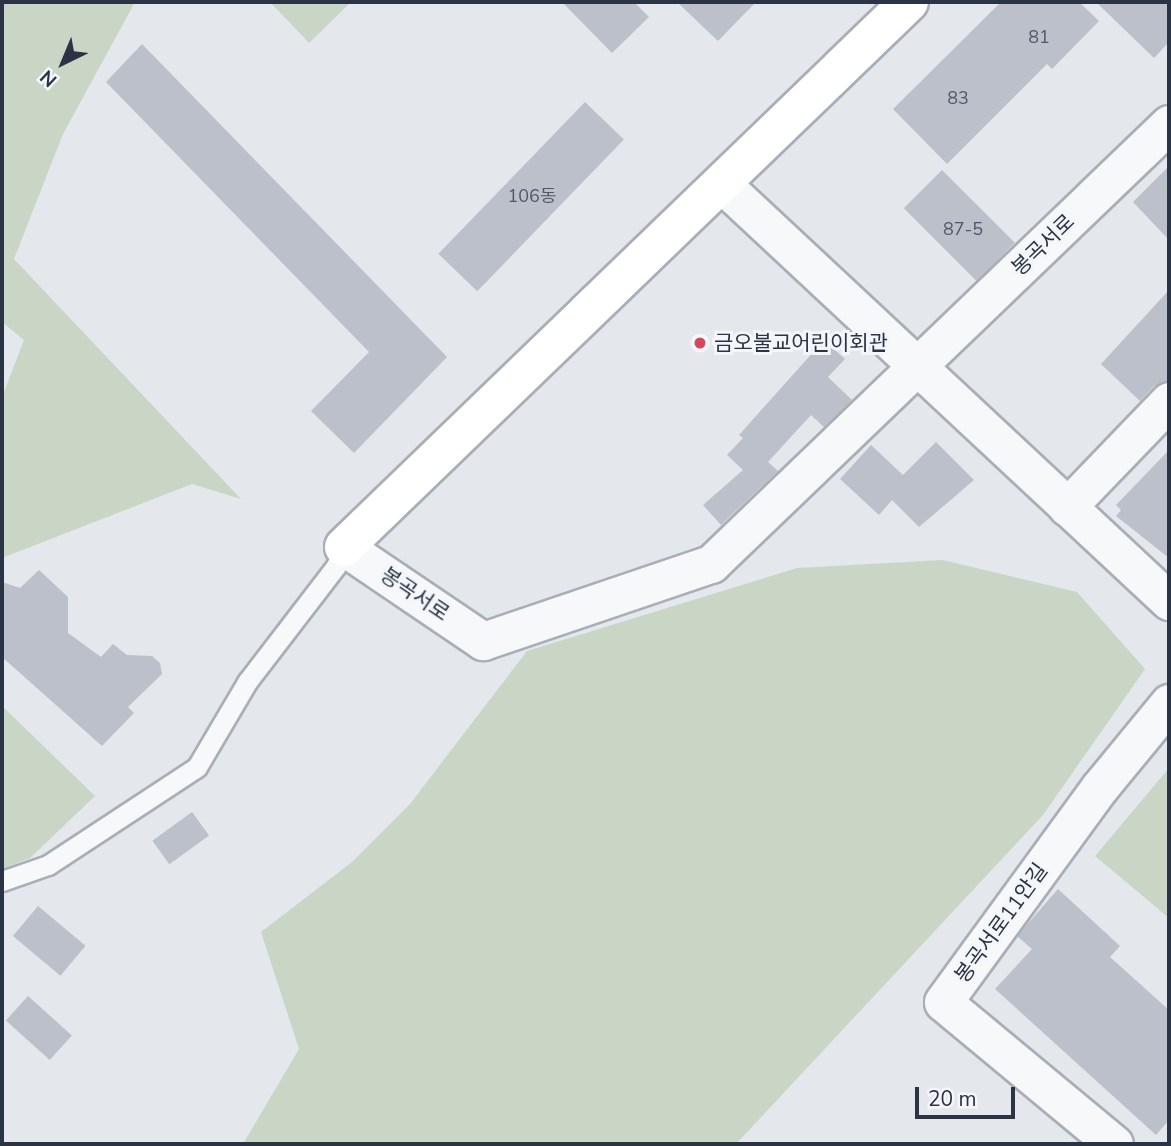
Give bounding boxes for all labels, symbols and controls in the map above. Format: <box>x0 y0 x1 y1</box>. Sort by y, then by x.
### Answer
house number: 81 <box>1028 26 1050 48</box>
north arrow <box>28 28 98 98</box>
text: N <box>35 64 63 93</box>
house number: 83 <box>947 87 969 109</box>
house number: 106동 <box>508 185 556 207</box>
street label: 봉곡서로 <box>1006 209 1080 281</box>
house number: 87-5 <box>943 218 983 240</box>
place label: 금오불교어린이회관 <box>714 330 888 356</box>
marker: 금오불교어린이회관 <box>692 335 708 351</box>
street label: 봉곡서로 <box>376 562 454 626</box>
street label: 봉곡서로11안길 <box>949 859 1053 987</box>
scale bar <box>919 1072 1019 1116</box>
text: 20 m <box>928 1085 977 1113</box>

